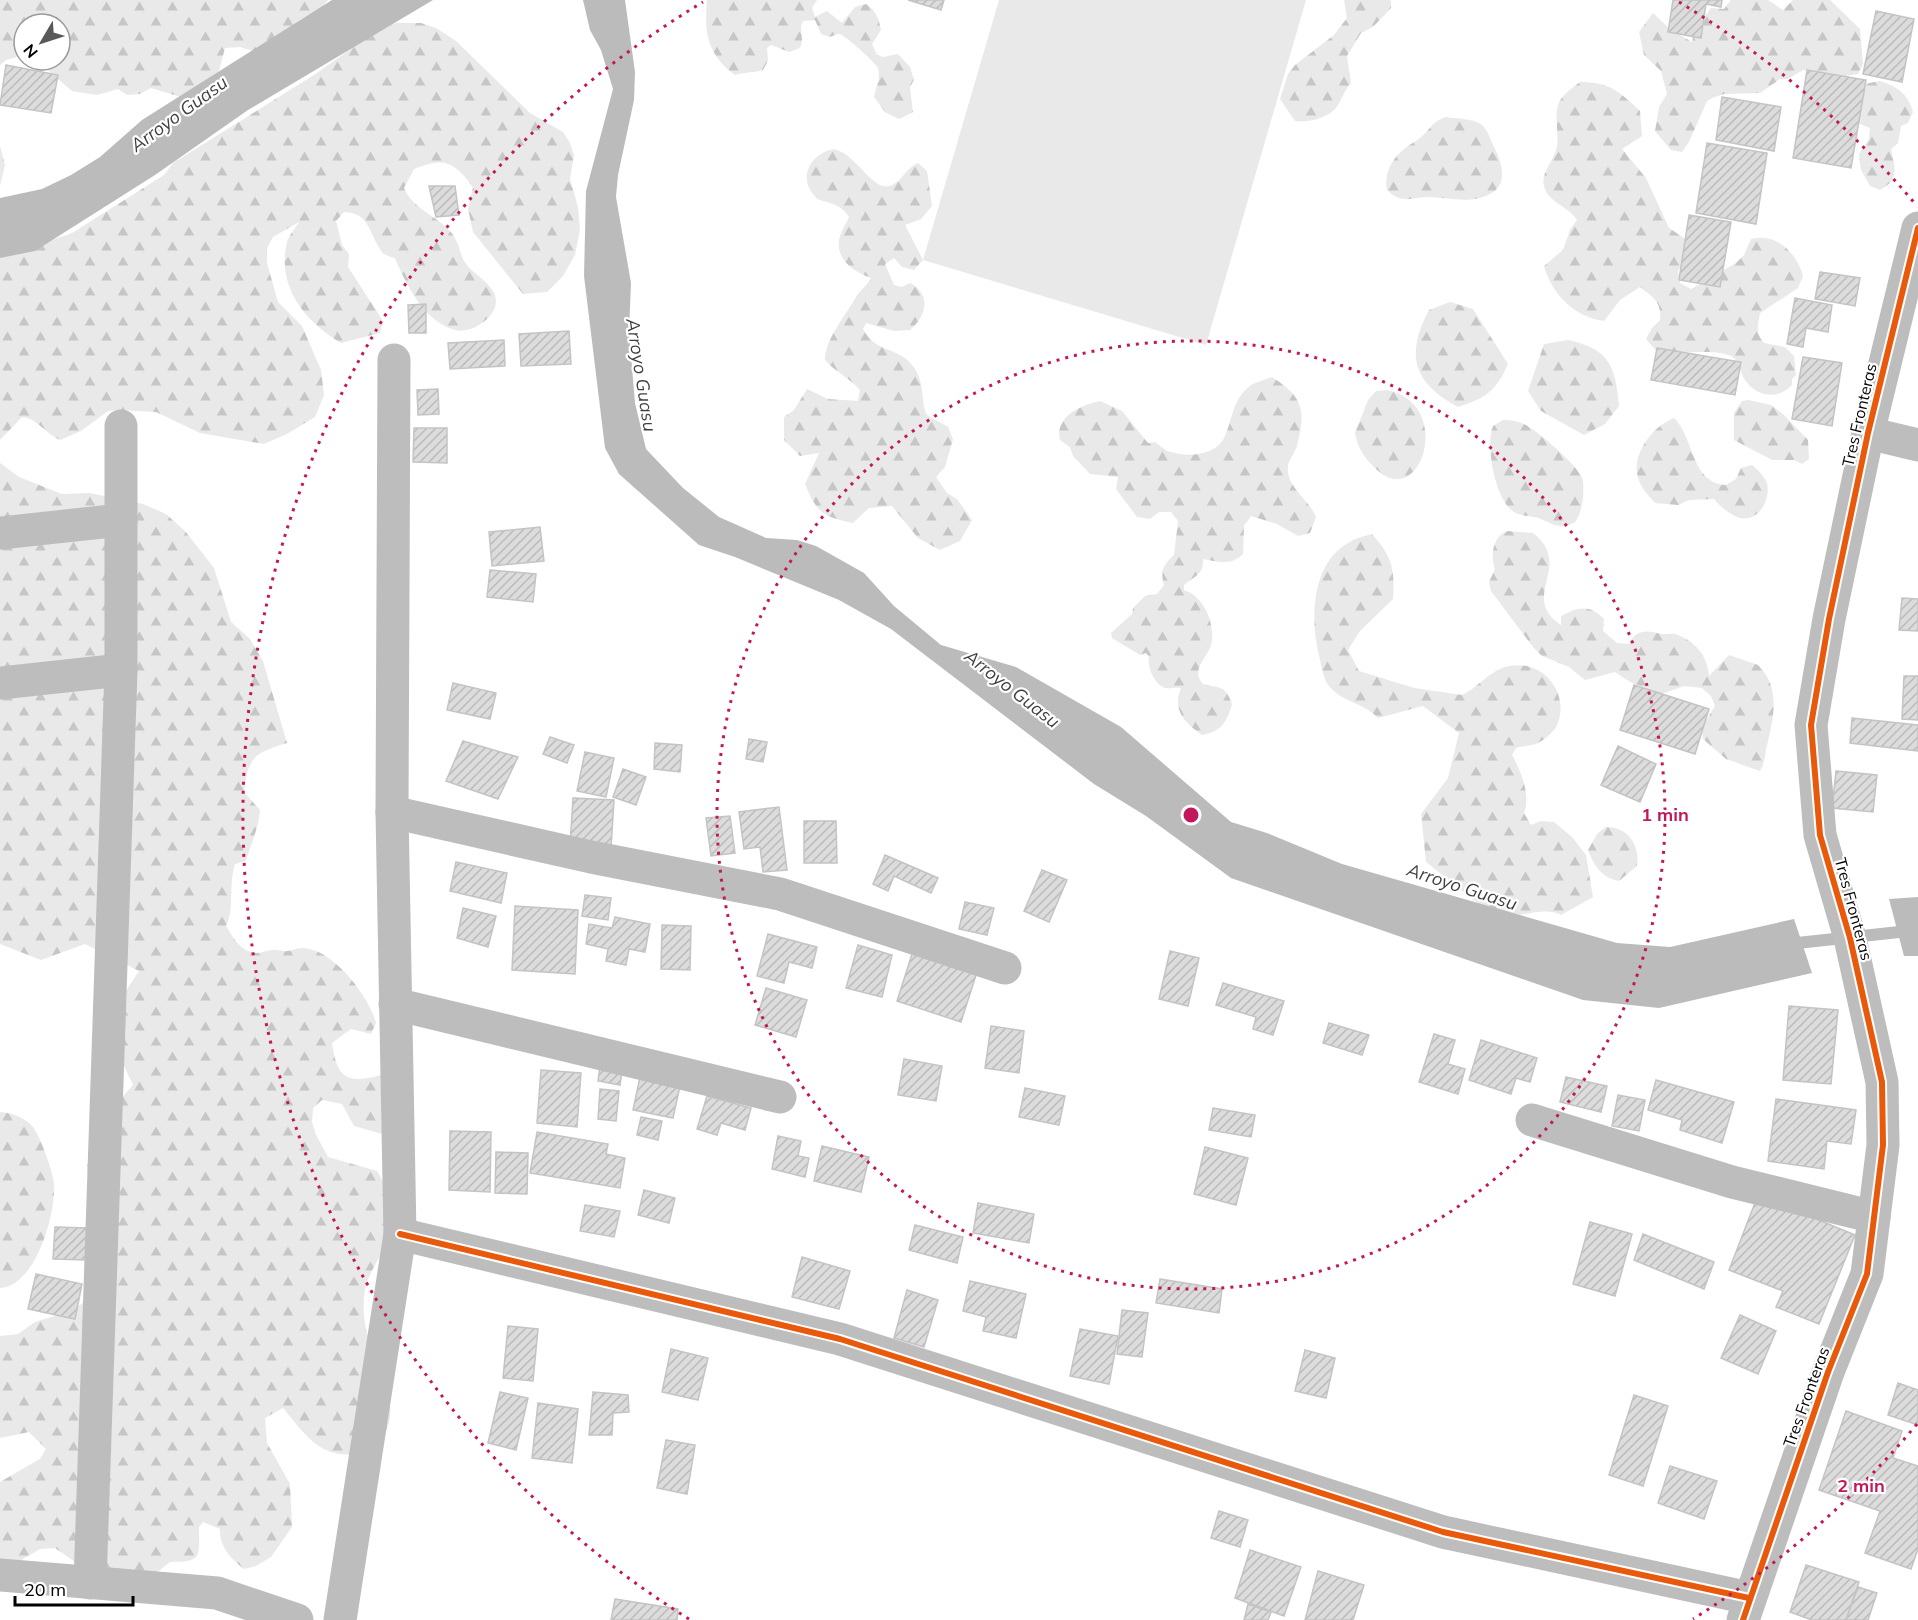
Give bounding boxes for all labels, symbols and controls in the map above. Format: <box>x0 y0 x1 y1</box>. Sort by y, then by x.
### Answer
north arrow <box>12 12 72 72</box>
text: N <box>19 40 42 62</box>
water label: Arroyo Guasu <box>125 71 232 157</box>
water label: Arroyo Guasu <box>621 316 662 433</box>
street label: Tres Fronteras <box>1837 361 1881 469</box>
water label: Arroyo Guasu <box>959 644 1064 733</box>
text: 1 min <box>1641 803 1689 826</box>
centre of rings <box>1181 805 1201 825</box>
street label: Tres Fronteras <box>1831 855 1877 963</box>
water label: Arroyo Guasu <box>1403 858 1520 915</box>
street label: Tres Fronteras <box>1779 1344 1833 1450</box>
text: 2 min <box>1837 1474 1885 1497</box>
scale bar <box>15 1569 134 1607</box>
text: 20 m <box>24 1578 66 1601</box>

